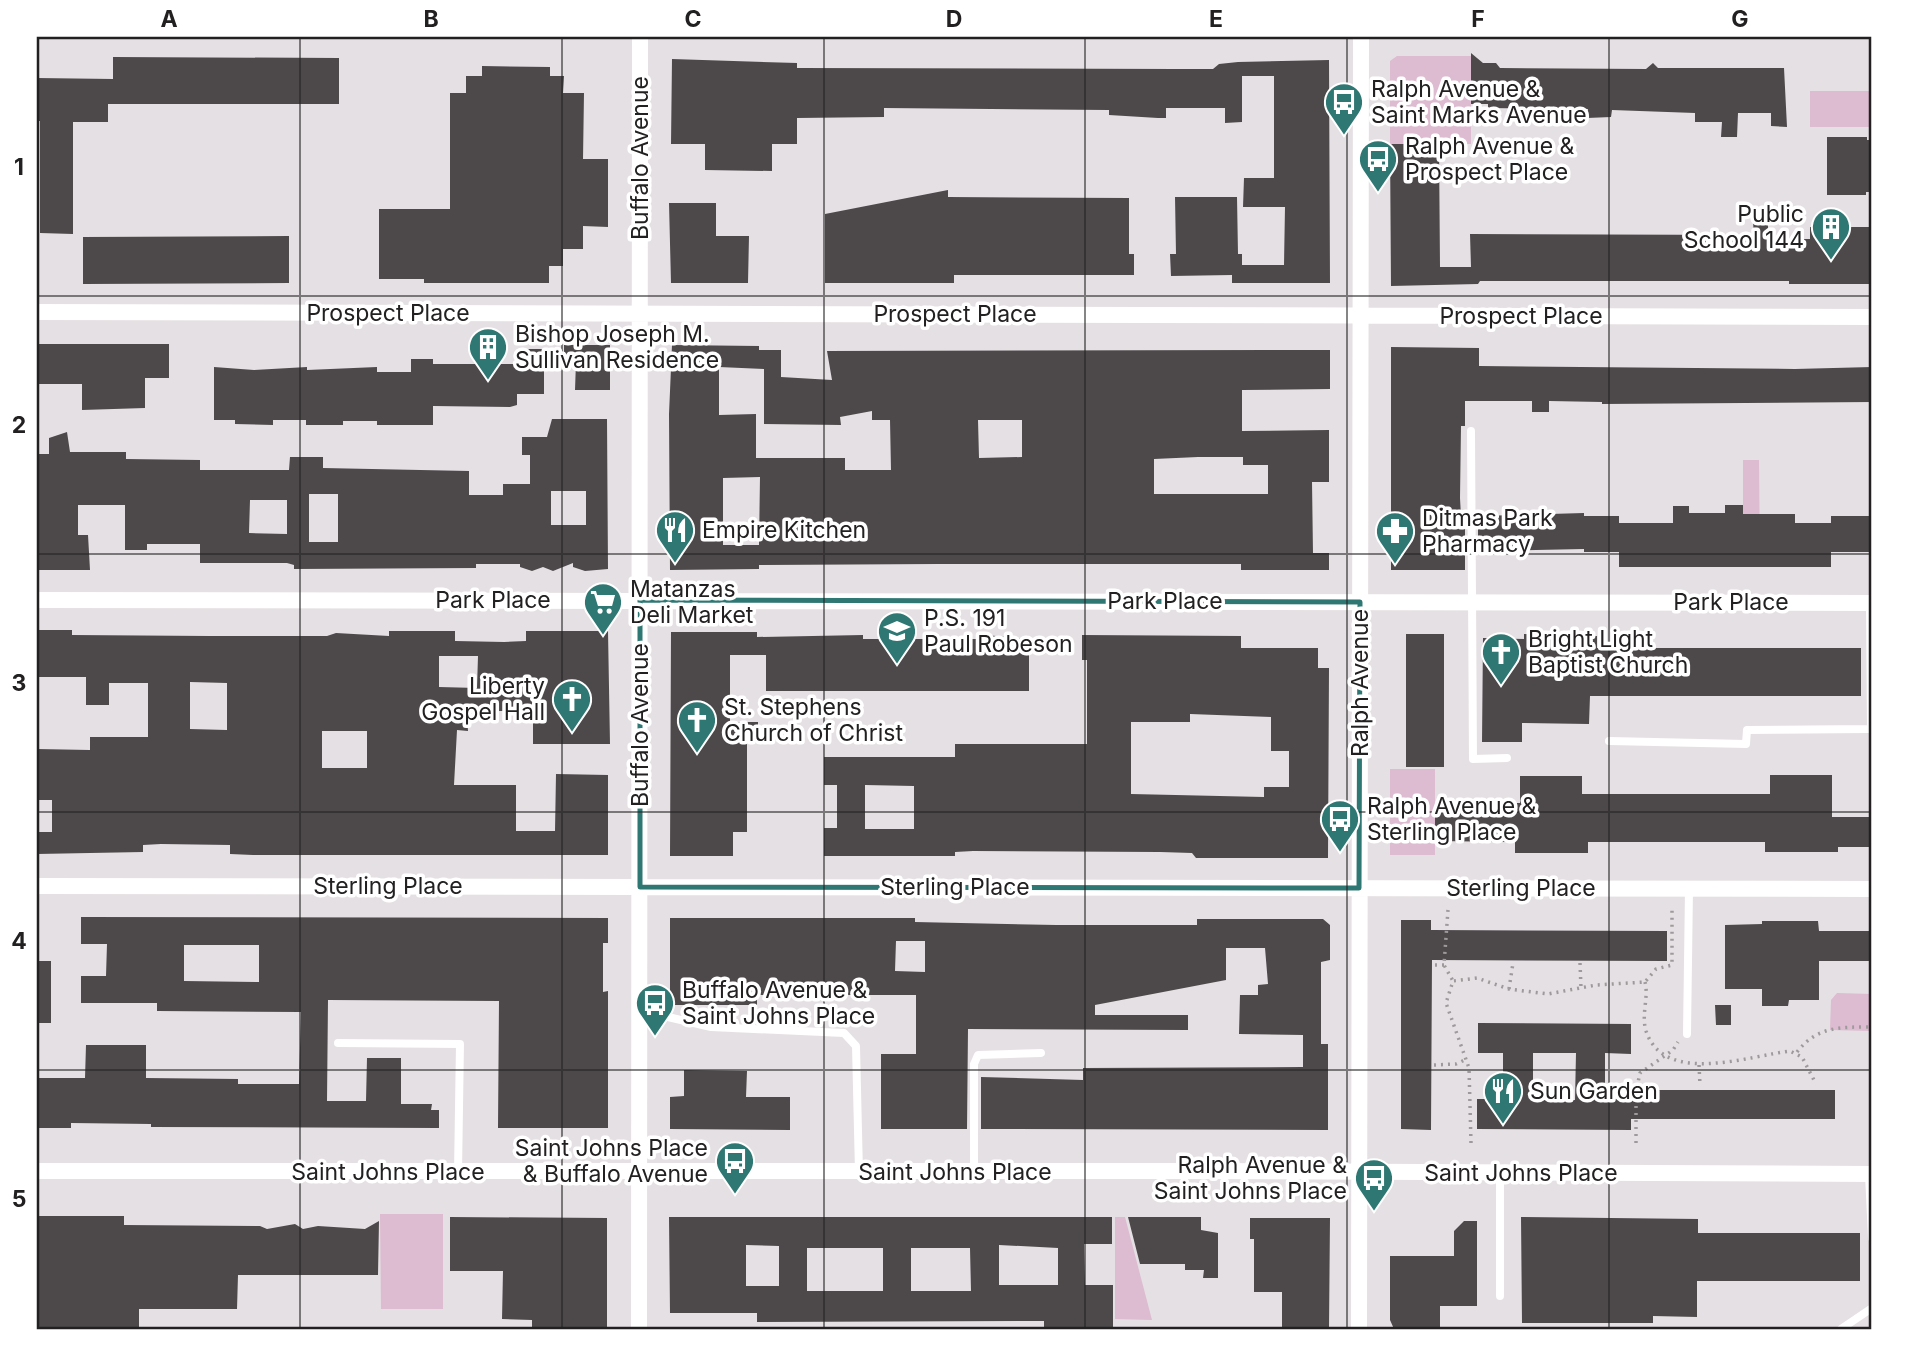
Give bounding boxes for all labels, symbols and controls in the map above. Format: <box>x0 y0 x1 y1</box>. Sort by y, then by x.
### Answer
text: A <box>160 5 178 33</box>
text: B <box>423 5 439 33</box>
text: C <box>684 5 702 33</box>
text: D <box>946 5 962 33</box>
text: E <box>1209 5 1223 33</box>
text: F <box>1471 5 1485 33</box>
text: G <box>1731 5 1749 33</box>
place label: Ralph Avenue & Saint Marks Avenue <box>1371 75 1587 129</box>
street label: Buffalo Avenue <box>626 76 654 240</box>
bus stop icon: Ralph Avenue & Saint Marks Avenue <box>1323 81 1365 136</box>
place label: Ralph Avenue & Prospect Place <box>1405 132 1575 186</box>
bus stop icon: Ralph Avenue & Prospect Place <box>1357 138 1399 193</box>
text: 1 <box>14 153 24 181</box>
place label: Public School 144 <box>1684 200 1804 254</box>
building icon: Public School 144 <box>1810 206 1852 261</box>
street label: Prospect Place <box>306 299 470 327</box>
street label: Prospect Place <box>873 300 1037 328</box>
street label: Prospect Place <box>1439 302 1603 330</box>
place label: Bishop Joseph M. Sullivan Residence <box>515 320 719 374</box>
building icon: Bishop Joseph M. Sullivan Residence <box>467 326 509 381</box>
text: 2 <box>12 411 26 439</box>
place label: Ditmas Park Pharmacy <box>1422 504 1553 558</box>
restaurant icon: Empire Kitchen <box>654 509 696 564</box>
pharmacy icon: Ditmas Park Pharmacy <box>1374 510 1416 565</box>
place label: Empire Kitchen <box>702 516 866 544</box>
place label: Matanzas Deli Market <box>630 575 754 629</box>
supermarket icon: Matanzas Deli Market <box>582 581 624 636</box>
street label: Park Place <box>435 586 551 614</box>
street label: Park Place <box>1107 587 1223 615</box>
street label: Park Place <box>1673 588 1789 616</box>
place label: P.S. 191 Paul Robeson <box>924 604 1073 658</box>
street label: Ralph Avenue <box>1346 609 1374 757</box>
school or university icon: P.S. 191 Paul Robeson <box>876 610 918 665</box>
place label: Bright Light Baptist Church <box>1528 625 1688 679</box>
church icon: Bright Light Baptist Church <box>1480 631 1522 686</box>
street label: Buffalo Avenue <box>626 643 654 807</box>
text: 3 <box>12 669 26 697</box>
place label: Liberty Gospel Hall <box>421 672 545 726</box>
church icon: Liberty Gospel Hall <box>551 678 593 733</box>
place label: St. Stephens Church of Christ <box>724 693 903 747</box>
church icon: St. Stephens Church of Christ <box>676 699 718 754</box>
place label: Ralph Avenue & Sterling Place <box>1367 792 1537 846</box>
bus stop icon: Ralph Avenue & Sterling Place <box>1319 798 1361 853</box>
street label: Sterling Place <box>313 872 463 900</box>
street label: Sterling Place <box>880 873 1030 901</box>
street label: Sterling Place <box>1446 874 1596 902</box>
text: 4 <box>11 927 27 955</box>
place label: Buffalo Avenue & Saint Johns Place <box>682 976 875 1030</box>
bus stop icon: Buffalo Avenue & Saint Johns Place <box>634 982 676 1037</box>
restaurant icon: Sun Garden <box>1482 1070 1524 1125</box>
place label: Sun Garden <box>1530 1077 1658 1105</box>
place label: Saint Johns Place & Buffalo Avenue <box>515 1134 708 1188</box>
bus stop icon: Saint Johns Place & Buffalo Avenue <box>714 1140 756 1195</box>
place label: Ralph Avenue & Saint Johns Place <box>1154 1151 1347 1205</box>
bus stop icon: Ralph Avenue & Saint Johns Place <box>1353 1157 1395 1212</box>
street label: Saint Johns Place <box>291 1158 485 1186</box>
street label: Saint Johns Place <box>858 1158 1052 1186</box>
street label: Saint Johns Place <box>1424 1159 1618 1187</box>
text: 5 <box>12 1185 26 1213</box>

